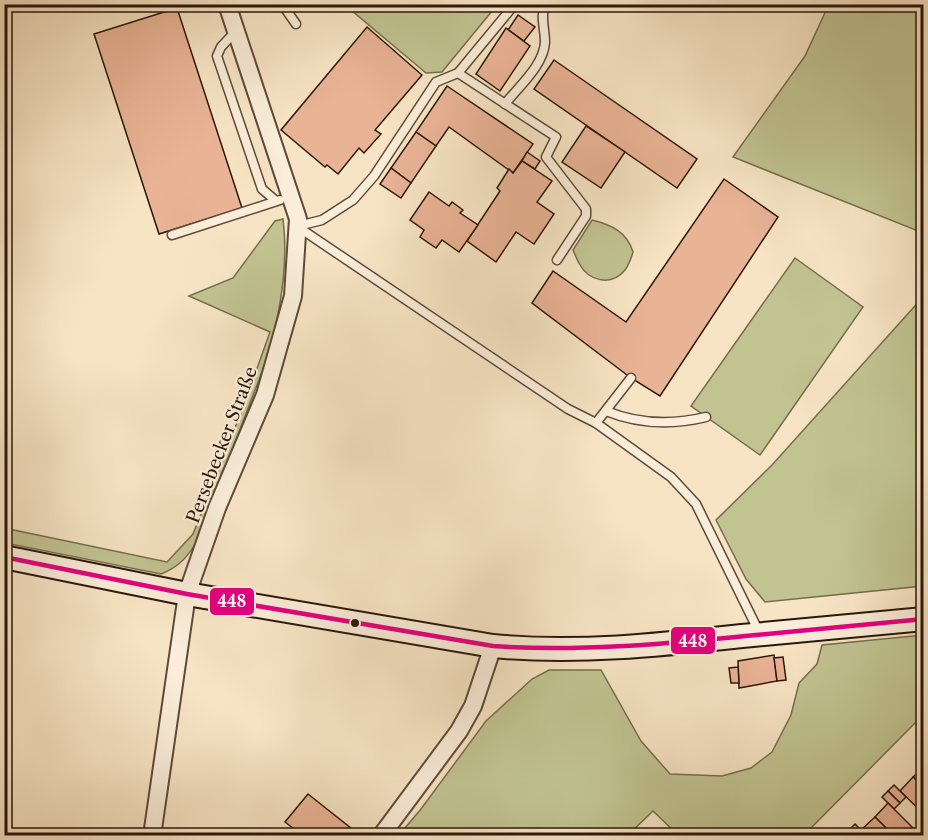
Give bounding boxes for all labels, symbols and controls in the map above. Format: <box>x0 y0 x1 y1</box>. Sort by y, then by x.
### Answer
street label: Persebecker Straße <box>182 364 262 526</box>
line badge: 448 <box>209 587 255 616</box>
text: 448 <box>218 591 247 611</box>
unlabelled marker <box>349 617 361 629</box>
line badge: 448 <box>670 626 716 655</box>
text: 448 <box>679 631 708 651</box>

